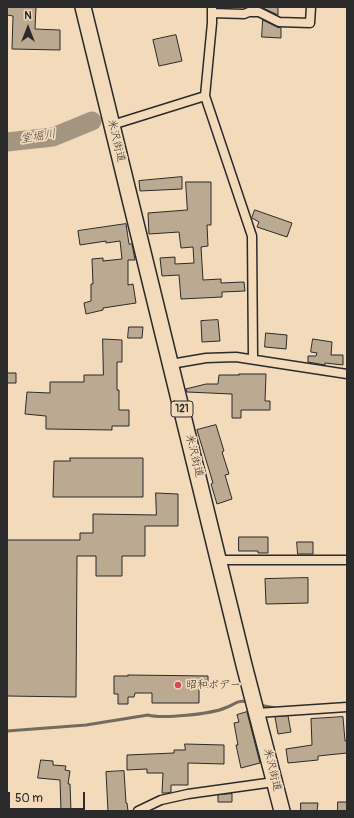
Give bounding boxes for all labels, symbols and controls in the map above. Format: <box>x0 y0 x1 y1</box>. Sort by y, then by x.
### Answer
north arrow <box>8 8 48 48</box>
text: N <box>24 9 32 22</box>
street label: 米沢街道 <box>104 118 128 164</box>
water label: 堂堀川 <box>19 127 57 147</box>
road number: 121 <box>171 401 193 417</box>
street label: 米沢街道 <box>182 433 206 479</box>
place label: 昭和ボデー <box>186 678 241 692</box>
marker: 昭和ボデー <box>173 680 183 690</box>
street label: 米沢街道 <box>260 747 284 793</box>
scale bar <box>10 784 87 810</box>
text: 50 m <box>15 791 43 806</box>

